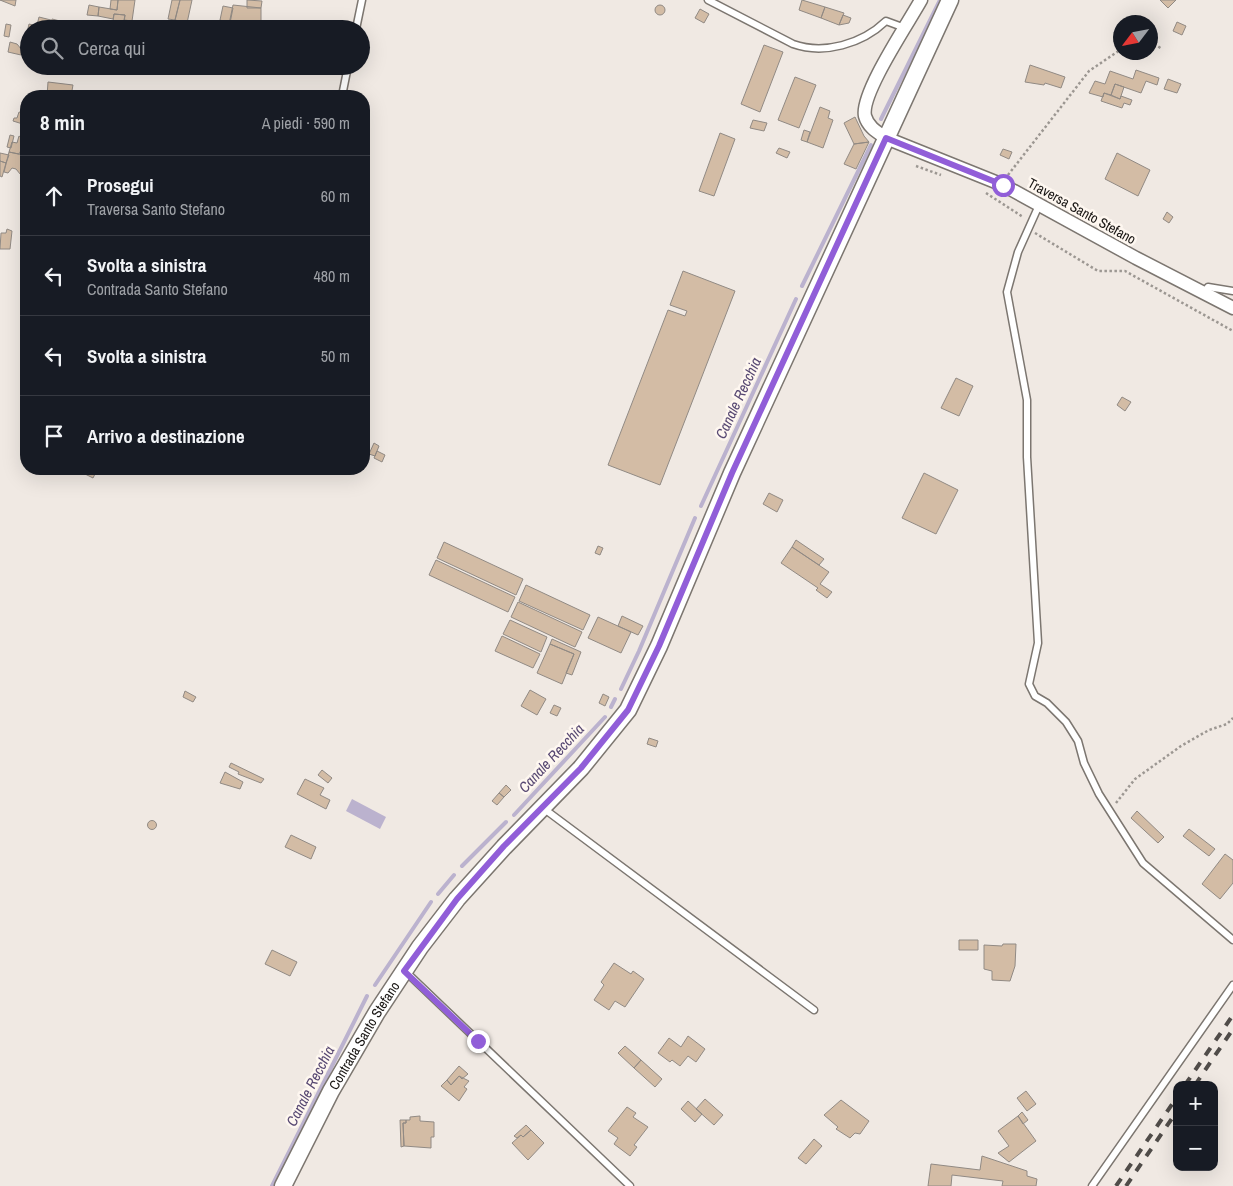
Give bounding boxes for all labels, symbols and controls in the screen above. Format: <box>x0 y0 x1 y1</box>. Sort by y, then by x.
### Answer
north arrow <box>1113 15 1158 60</box>
search box <box>20 20 370 75</box>
icon: search <box>38 34 66 62</box>
text: Cerca qui <box>78 35 146 61</box>
text: 8 min <box>40 108 85 137</box>
text: A piedi · 590 m <box>262 112 350 134</box>
text: Prosegui <box>87 172 154 198</box>
route start <box>992 174 1015 197</box>
street label: Traversa Santo Stefano <box>1025 174 1139 248</box>
icon: ahead <box>40 182 68 210</box>
text: 60 m <box>321 185 350 207</box>
text: Traversa Santo Stefano <box>87 198 225 220</box>
text: Svolta a sinistra <box>87 252 207 278</box>
icon: left <box>40 262 68 290</box>
text: 480 m <box>314 265 350 287</box>
text: Contrada Santo Stefano <box>87 278 228 300</box>
icon: left <box>40 342 68 370</box>
text: Svolta a sinistra <box>87 343 207 369</box>
text: 50 m <box>321 345 350 367</box>
water label: Canale Recchia <box>710 354 766 442</box>
icon: arrive <box>40 422 68 450</box>
text: Arrivo a destinazione <box>87 423 245 449</box>
water label: Canale Recchia <box>513 719 589 797</box>
street label: Contrada Santo Stefano <box>325 978 404 1093</box>
route end <box>467 1030 490 1053</box>
water label: Canale Recchia <box>281 1042 339 1130</box>
map controls <box>1173 1081 1218 1171</box>
button: + <box>1173 1081 1218 1126</box>
button: − <box>1173 1126 1218 1171</box>

